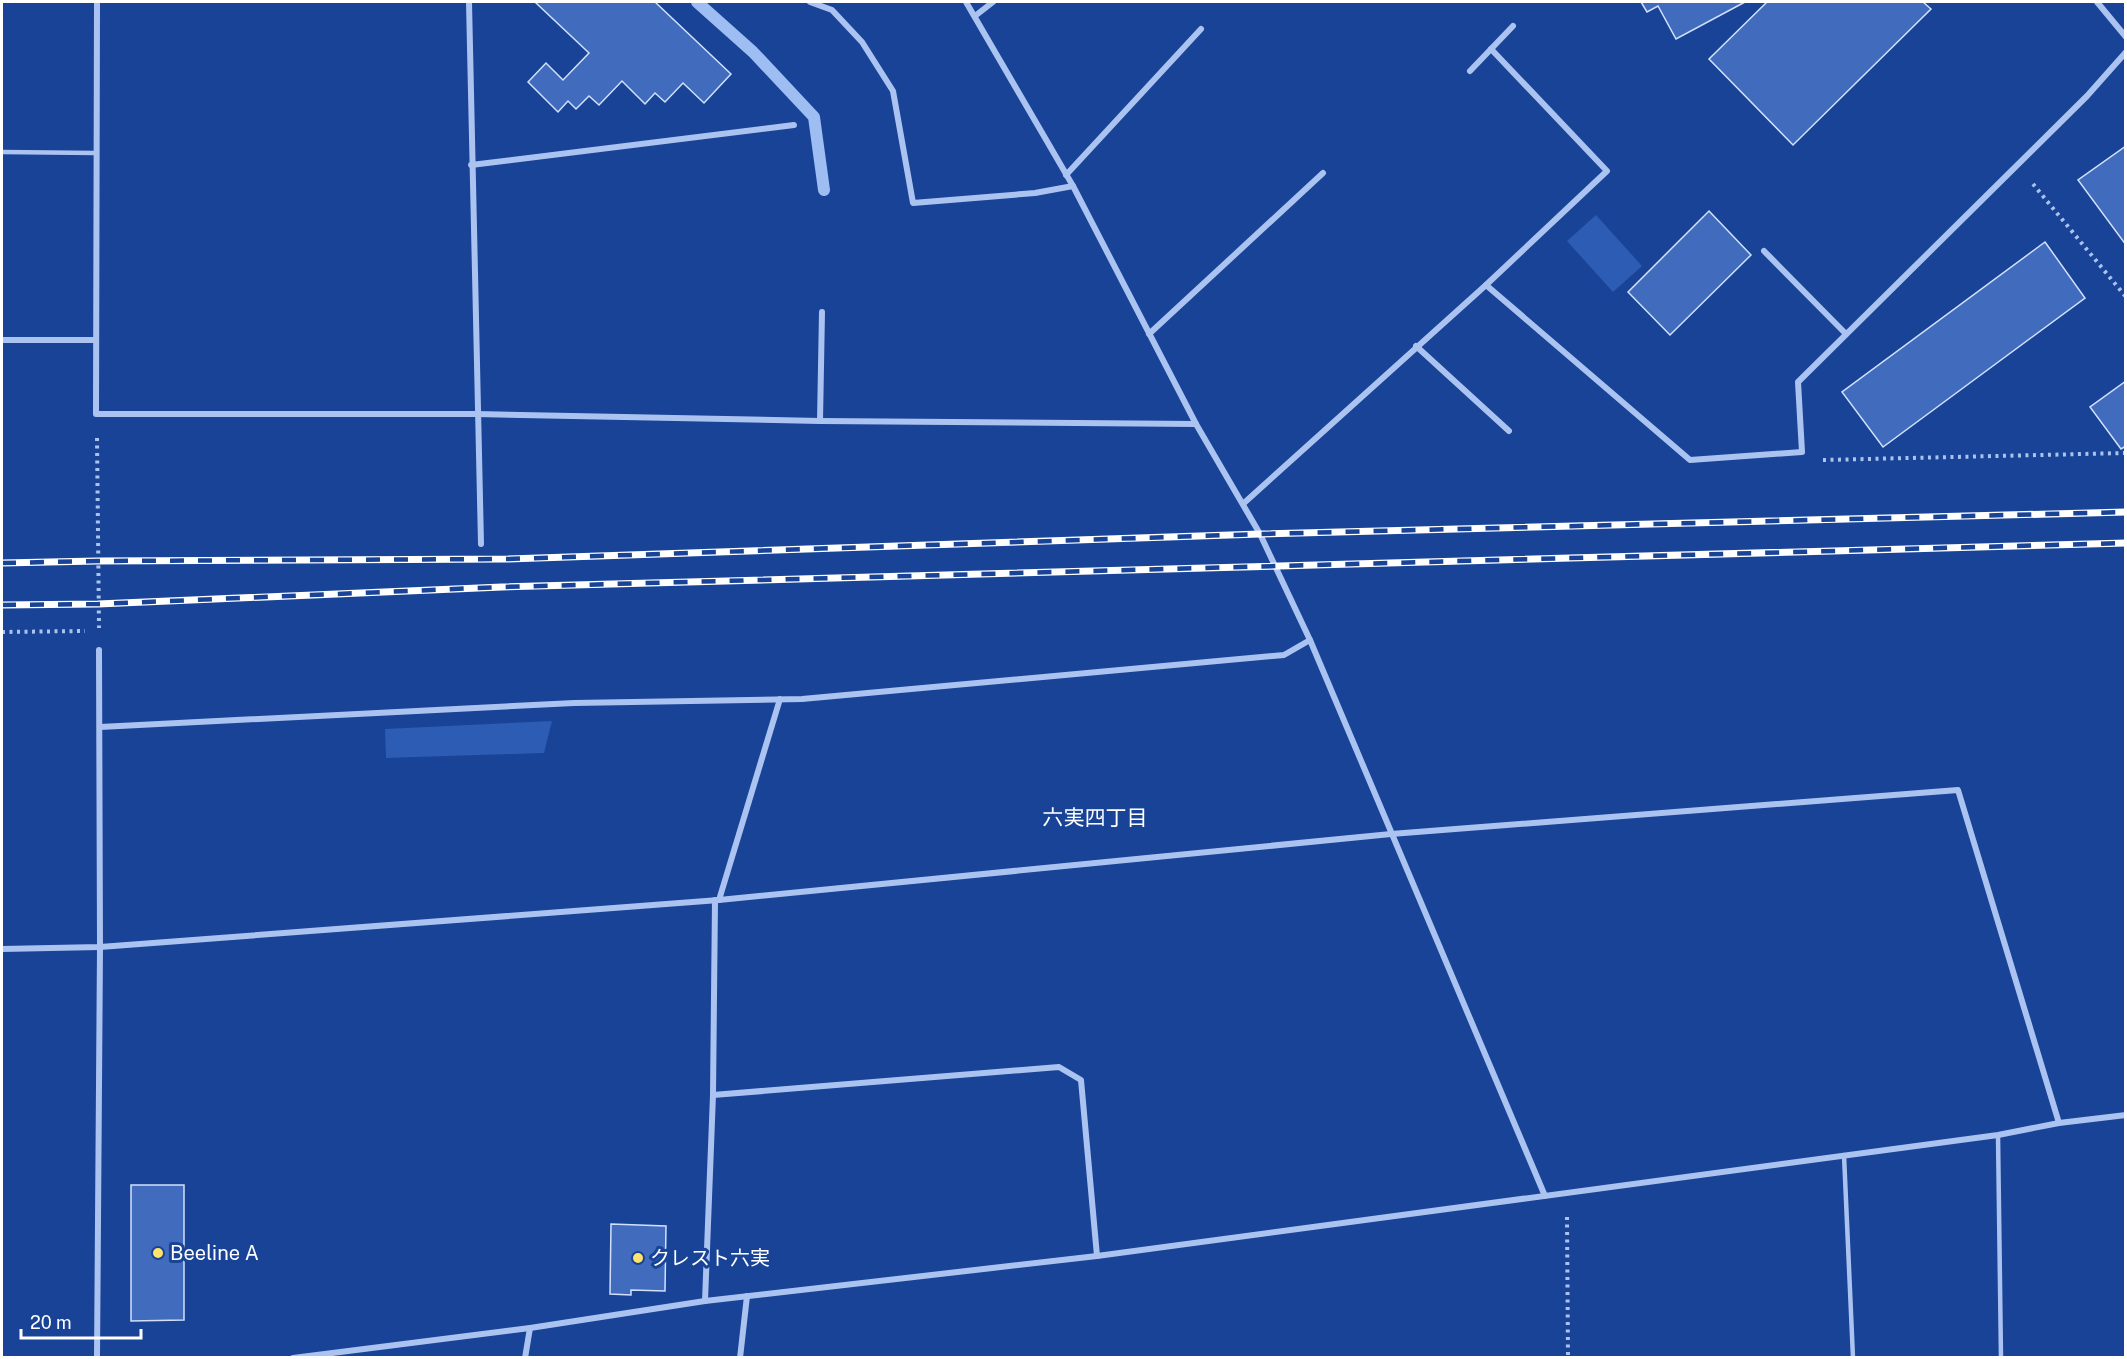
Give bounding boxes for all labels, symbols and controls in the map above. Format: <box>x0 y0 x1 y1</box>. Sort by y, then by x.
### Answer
district label: 六実四丁目 <box>1043 805 1148 830</box>
place label: Beeline A <box>170 1241 259 1265</box>
marker: Beeline A <box>151 1246 165 1260</box>
place label: クレスト六実 <box>650 1246 770 1270</box>
marker: クレスト六実 <box>631 1251 645 1265</box>
scale bar <box>21 1302 141 1340</box>
text: 20 m <box>30 1312 72 1333</box>

